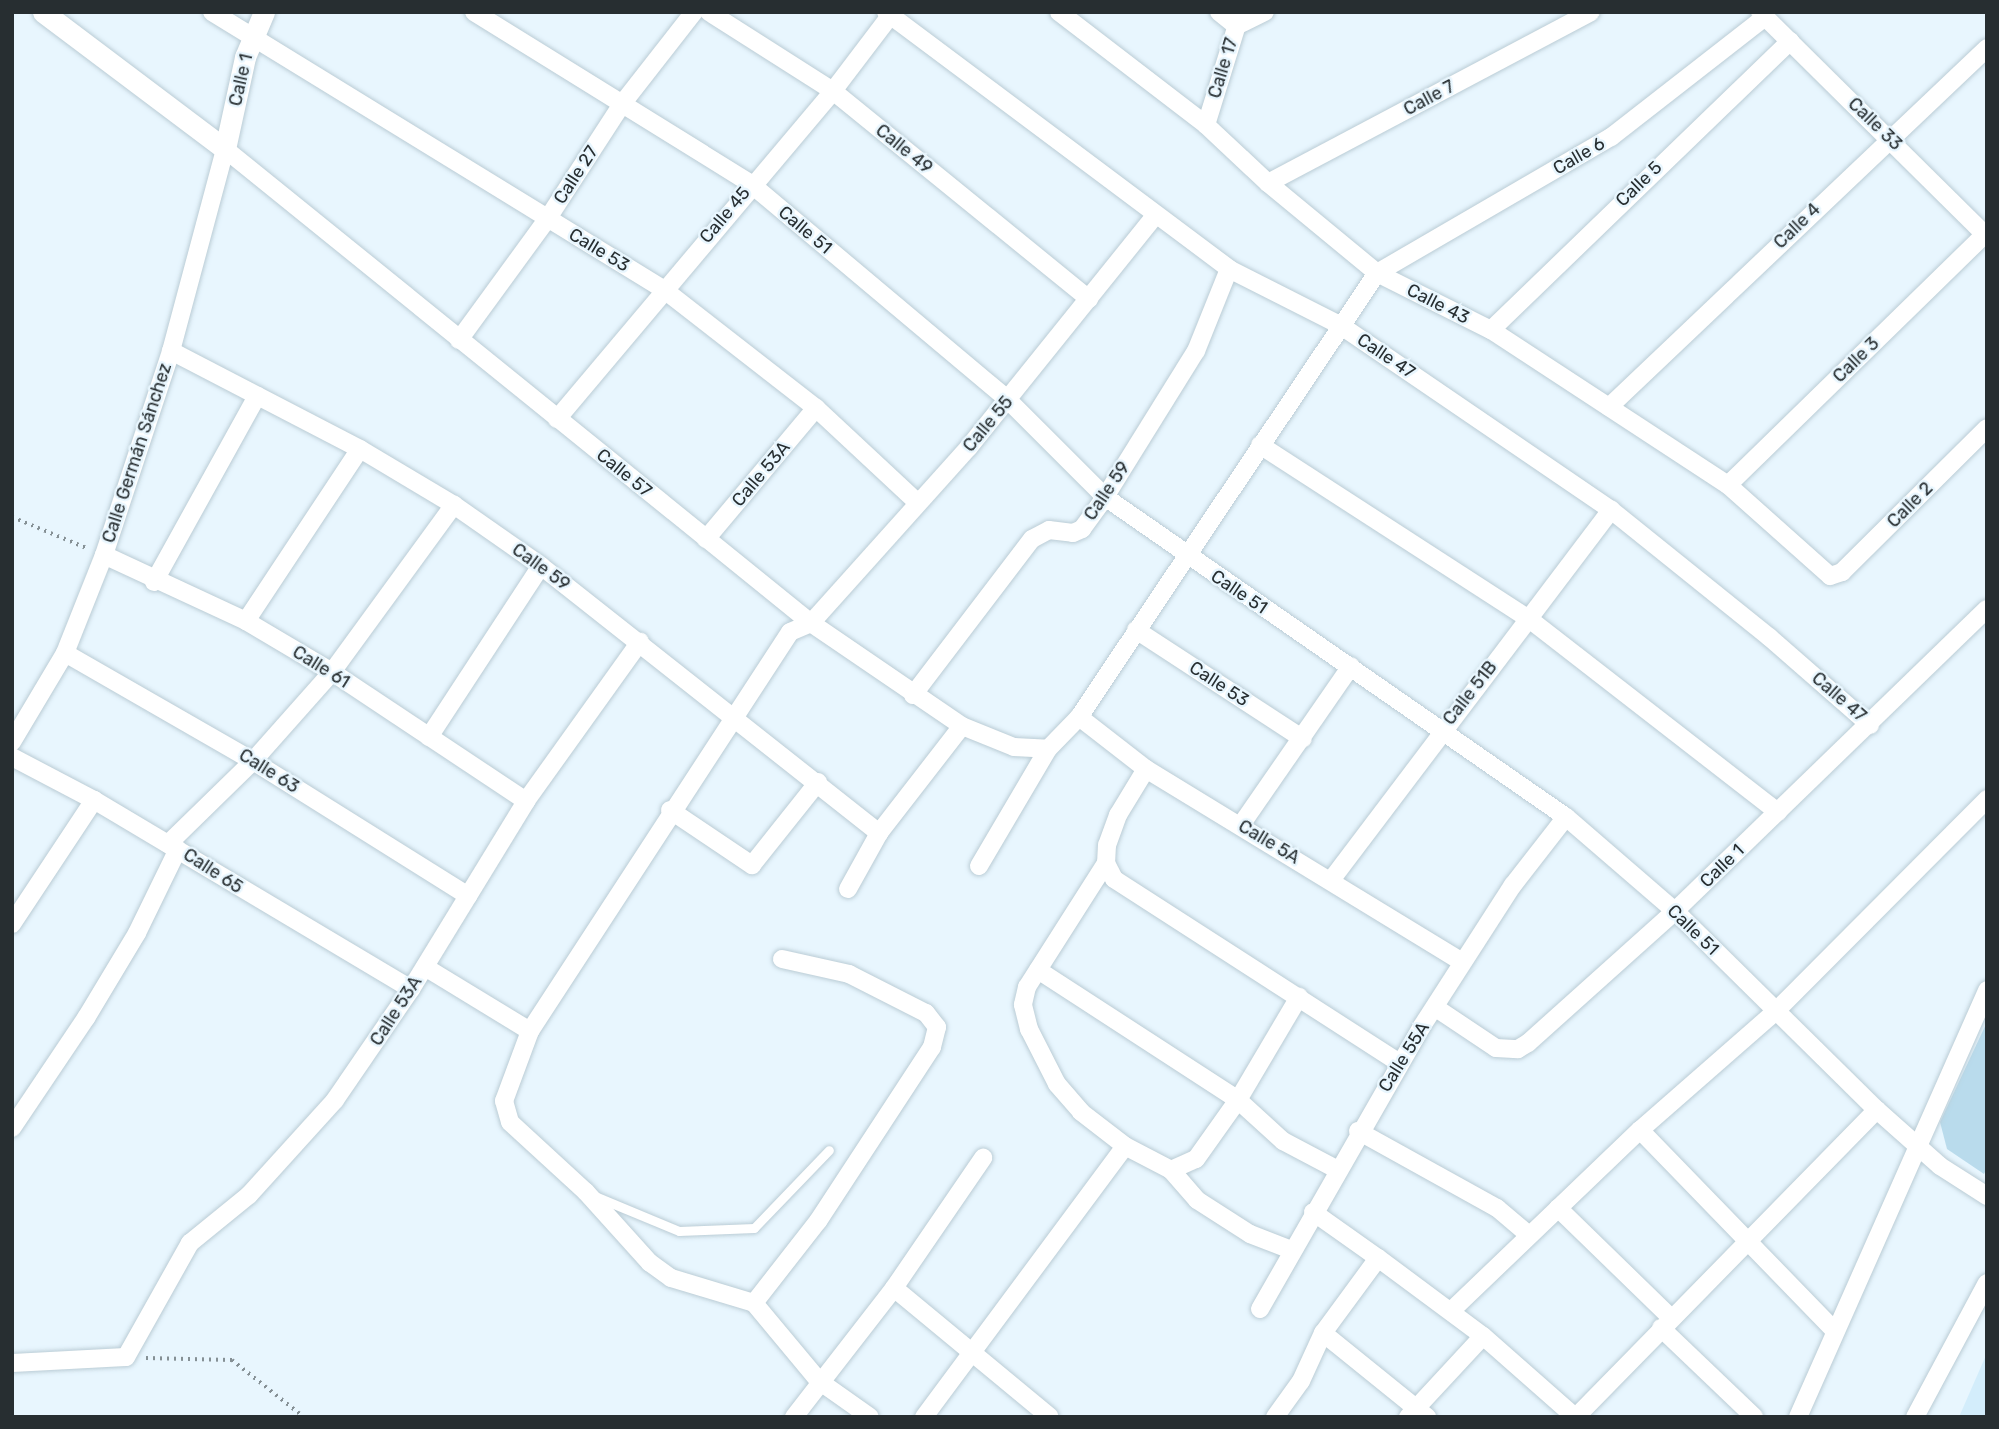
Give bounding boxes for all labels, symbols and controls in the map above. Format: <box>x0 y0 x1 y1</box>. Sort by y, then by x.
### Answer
street label: Calle 17 <box>1204 35 1242 101</box>
street label: Calle 1 <box>225 52 257 108</box>
street label: Calle 7 <box>1400 76 1458 120</box>
street label: Calle 33 <box>1843 93 1907 155</box>
street label: Calle 49 <box>871 120 937 178</box>
street label: Calle 6 <box>1549 133 1609 179</box>
street label: Calle 27 <box>549 142 603 208</box>
street label: Calle 5 <box>1611 157 1667 211</box>
street label: Calle 45 <box>695 182 755 248</box>
street label: Calle 4 <box>1769 199 1825 253</box>
street label: Calle 51 <box>774 201 836 259</box>
street label: Calle 53 <box>565 224 633 276</box>
street label: Calle 43 <box>1403 279 1473 329</box>
street label: Calle 47 <box>1353 329 1419 383</box>
street label: Calle 3 <box>1828 333 1884 387</box>
street label: Calle Germán Sánchez <box>98 360 176 546</box>
street label: Calle 55 <box>958 392 1018 456</box>
street label: Calle 53A <box>727 437 795 511</box>
street label: Calle 57 <box>592 444 656 502</box>
street label: Calle 59 <box>1079 457 1135 525</box>
street label: Calle 2 <box>1883 478 1937 532</box>
street label: Calle 59 <box>508 539 574 595</box>
street label: Calle 51 <box>1207 565 1271 619</box>
street label: Calle 61 <box>288 641 354 693</box>
street label: Calle 53 <box>1185 657 1253 711</box>
street label: Calle 51B <box>1438 657 1502 729</box>
street label: Calle 47 <box>1807 667 1871 727</box>
street label: Calle 63 <box>235 744 303 798</box>
street label: Calle 5A <box>1234 815 1304 869</box>
street label: Calle 1 <box>1695 840 1749 892</box>
street label: Calle 65 <box>179 844 247 898</box>
street label: Calle 51 <box>1663 900 1723 960</box>
street label: Calle 53A <box>366 972 426 1050</box>
street label: Calle 55A <box>1374 1018 1434 1096</box>

